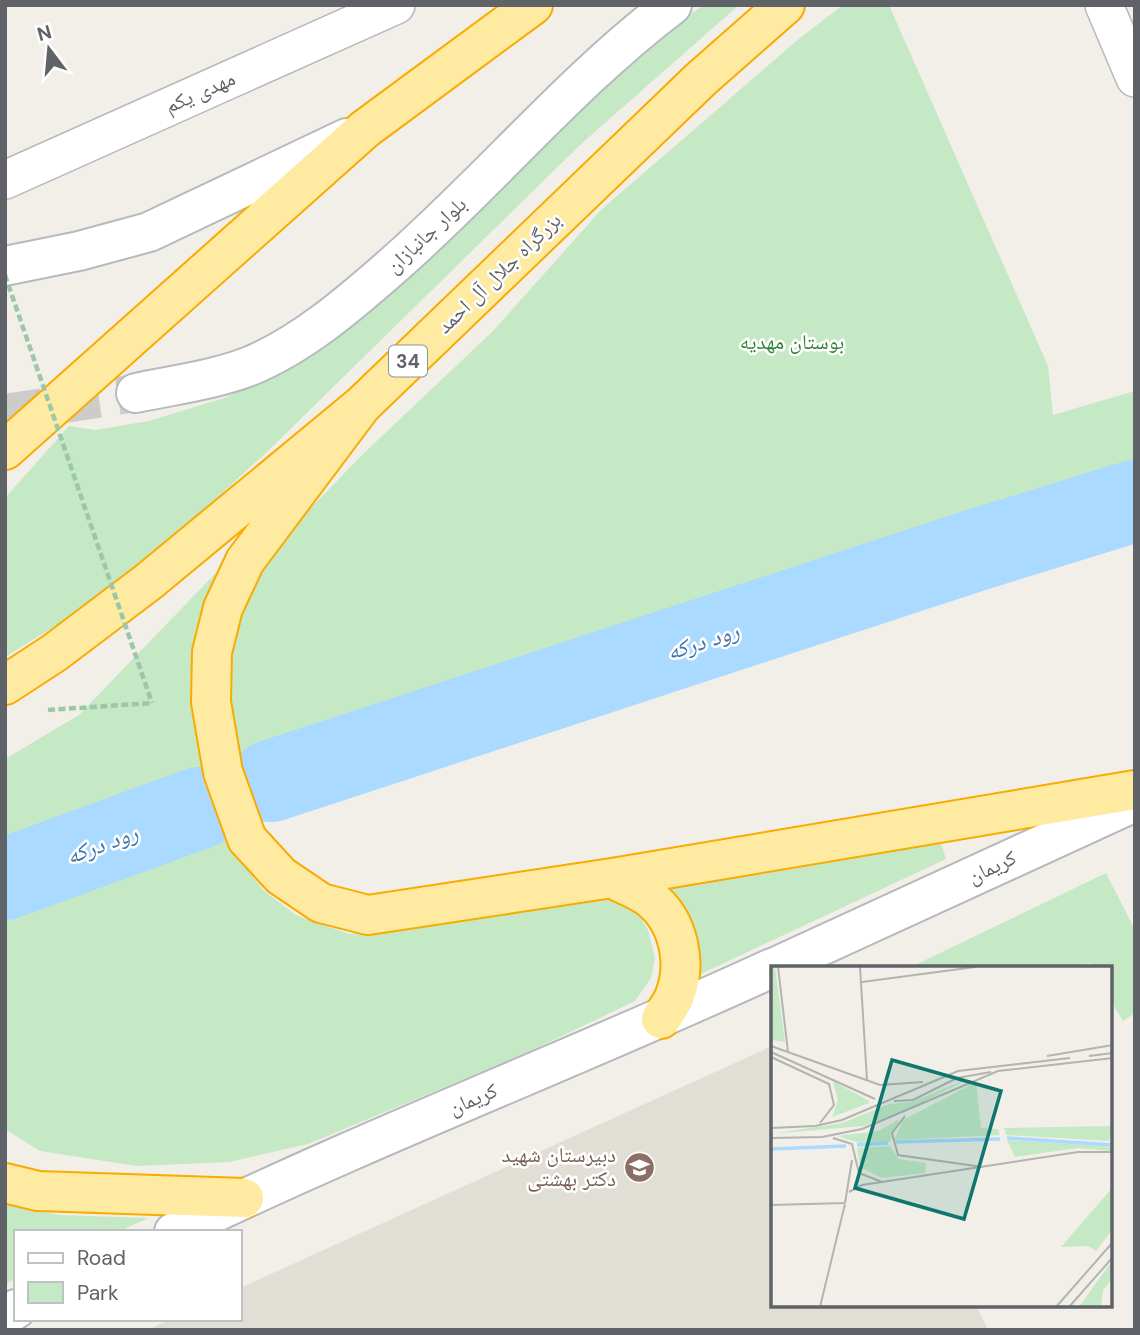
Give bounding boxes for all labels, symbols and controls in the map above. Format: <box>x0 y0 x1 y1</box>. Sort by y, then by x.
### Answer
north arrow <box>14 14 84 84</box>
text: N <box>34 19 55 47</box>
street label: مهدی یکم <box>160 64 240 120</box>
street label: بلوار جانبازان <box>380 190 472 280</box>
street label: بزرگراه جلال آل احمد <box>431 206 567 340</box>
park label: بوستان مهدیه <box>740 328 844 356</box>
road number: 34 <box>389 346 427 376</box>
water label: رود درکه <box>663 615 743 667</box>
water label: رود درکه <box>62 817 142 871</box>
street label: کریمان <box>963 843 1021 890</box>
inset map <box>771 966 1112 1307</box>
street label: کریمان <box>444 1076 502 1122</box>
place label: دبیرستان شهید دکتر بهشتی <box>502 1141 616 1193</box>
school or university icon: دبیرستان شهید دکتر بهشتی <box>622 1150 656 1184</box>
legend <box>14 1230 242 1321</box>
text: Road <box>77 1244 126 1272</box>
text: Park <box>77 1279 119 1307</box>

